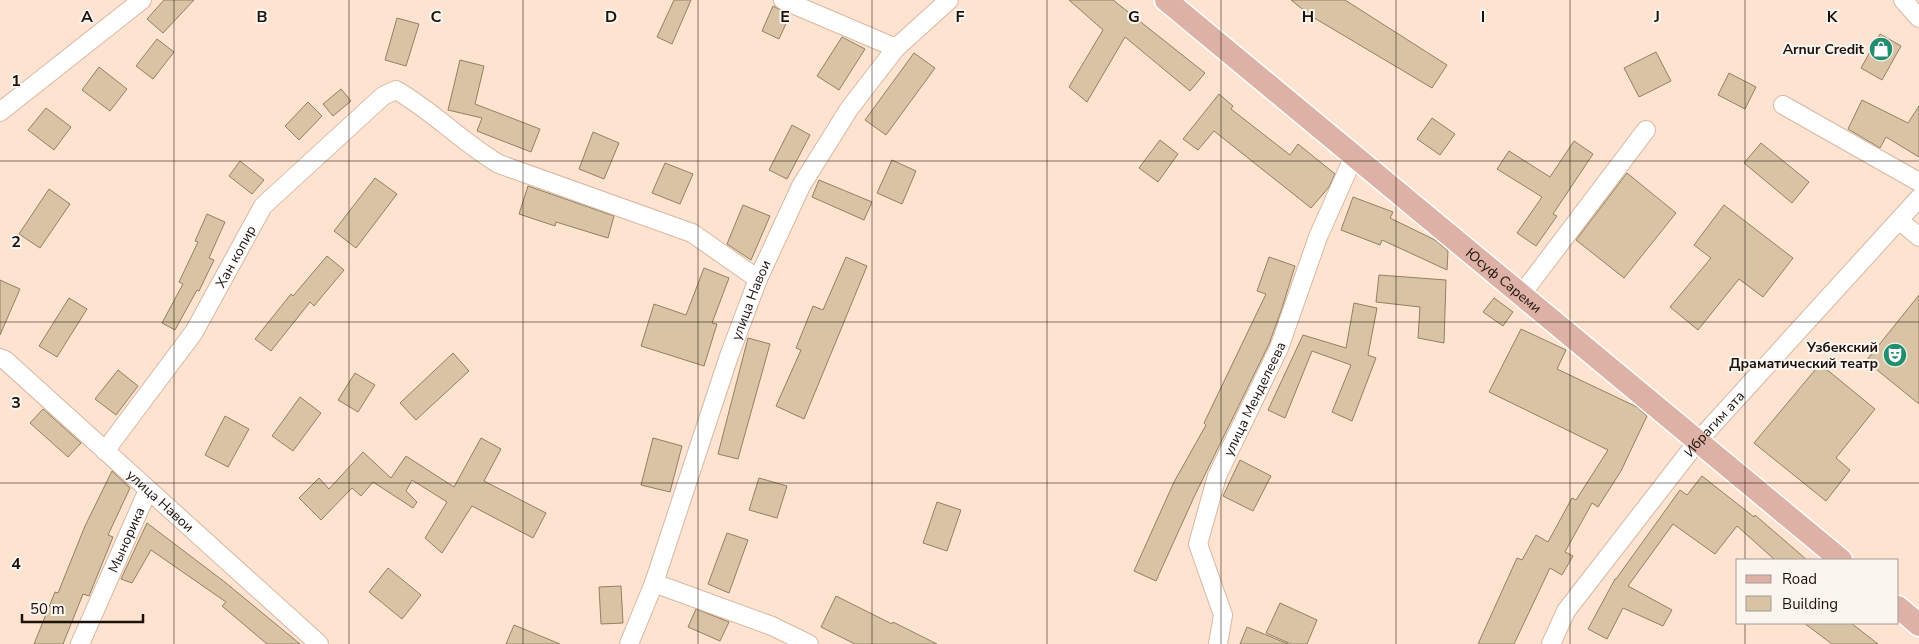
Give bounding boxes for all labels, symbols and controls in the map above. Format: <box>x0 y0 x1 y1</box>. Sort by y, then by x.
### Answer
text: A <box>81 6 93 28</box>
text: B <box>256 6 268 28</box>
text: C <box>431 6 442 28</box>
text: D <box>605 6 617 28</box>
text: E <box>780 6 790 28</box>
text: F <box>956 6 965 28</box>
text: G <box>1128 6 1140 28</box>
text: H <box>1302 6 1314 28</box>
text: I <box>1481 6 1485 28</box>
text: J <box>1653 6 1660 28</box>
text: K <box>1827 6 1839 28</box>
shop icon: Arnur Credit <box>1868 36 1894 62</box>
place label: Arnur Credit <box>1783 40 1865 59</box>
text: 1 <box>11 70 21 92</box>
street label: Хан копир <box>211 222 260 291</box>
text: 2 <box>11 231 21 253</box>
street label: Юсуф Сареми <box>1462 243 1546 317</box>
street label: улица Навои <box>726 257 775 343</box>
place label: Узбекский Драматический театр <box>1729 338 1878 373</box>
street label: улица Менделеева <box>1219 339 1290 459</box>
theatre icon: Узбекский Драматический театр <box>1882 342 1908 368</box>
street label: Ибрагим ата <box>1679 387 1749 461</box>
text: 3 <box>11 392 21 414</box>
street label: улица Навои <box>123 465 198 536</box>
street label: Мынорика <box>103 504 149 575</box>
text: 4 <box>11 553 21 575</box>
legend <box>1736 559 1899 624</box>
text: Road <box>1782 569 1817 589</box>
scale bar <box>22 592 144 624</box>
text: Building <box>1782 594 1838 614</box>
text: 50 m <box>30 599 65 619</box>

